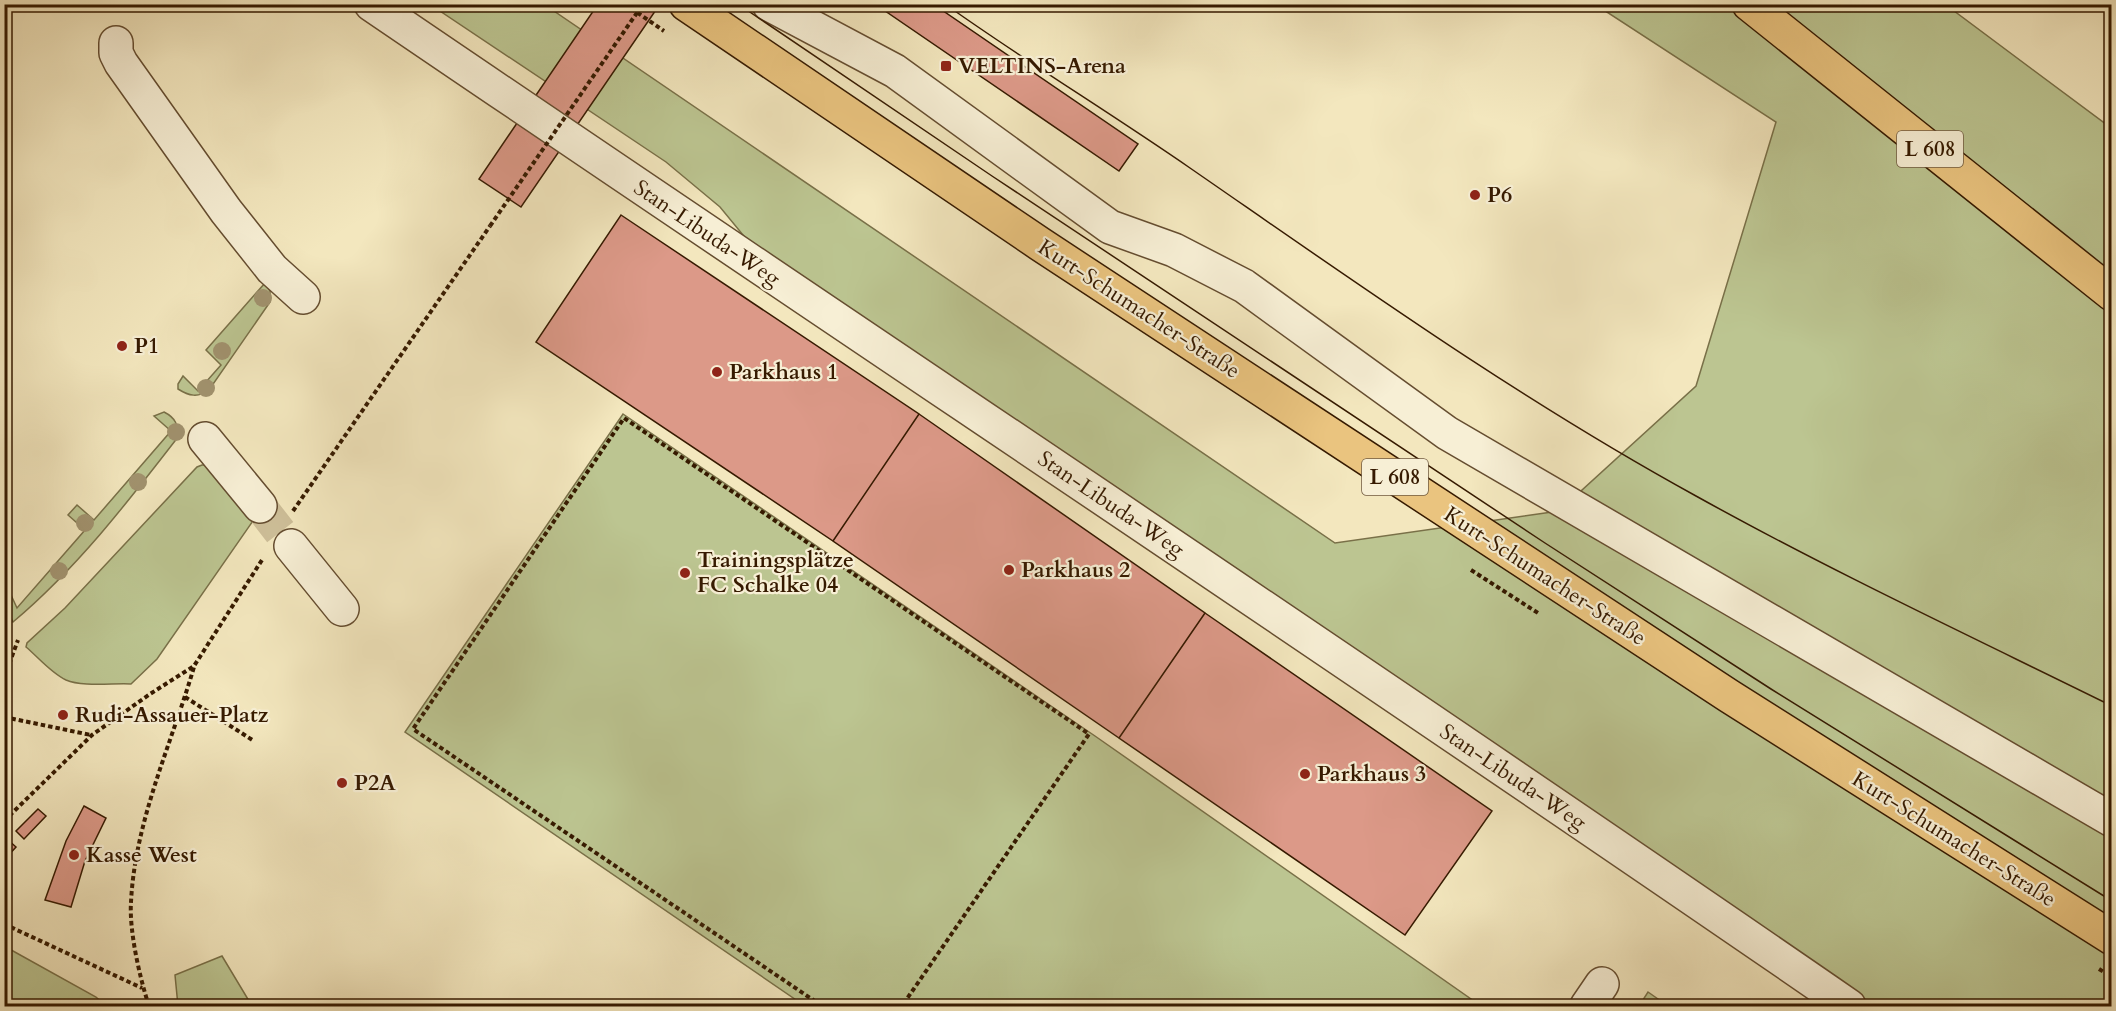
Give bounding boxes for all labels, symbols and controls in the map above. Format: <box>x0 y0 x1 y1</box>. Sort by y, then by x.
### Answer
place label: VELTINS-Arena <box>958 51 1126 81</box>
marker: VELTINS-Arena <box>939 59 953 73</box>
road number: L 608 <box>1897 131 1963 167</box>
street label: Stan-Libuda-Weg <box>628 173 787 294</box>
place label: P6 <box>1487 180 1512 210</box>
marker: P6 <box>1468 188 1482 202</box>
street label: Kurt-Schumacher-Straße <box>1032 232 1246 386</box>
place label: P1 <box>134 331 159 361</box>
marker: P1 <box>115 339 129 353</box>
place label: Parkhaus 1 <box>729 357 838 387</box>
marker: Parkhaus 1 <box>710 365 724 379</box>
street label: Stan-Libuda-Weg <box>1032 444 1191 565</box>
road number: L 608 <box>1362 459 1428 495</box>
street label: Kurt-Schumacher-Straße <box>1438 499 1652 653</box>
place label: Trainingsplätze FC Schalke 04 <box>697 545 854 600</box>
place label: Parkhaus 2 <box>1021 555 1130 585</box>
marker: Parkhaus 2 <box>1002 563 1016 577</box>
marker: Trainingsplätze FC Schalke 04 <box>678 566 692 580</box>
place label: Rudi-Assauer-Platz <box>75 700 269 730</box>
marker: Rudi-Assauer-Platz <box>56 708 70 722</box>
street label: Stan-Libuda-Weg <box>1434 717 1593 838</box>
place label: Parkhaus 3 <box>1317 759 1426 789</box>
street label: Kurt-Schumacher-Straße <box>1846 764 2062 914</box>
marker: Parkhaus 3 <box>1298 767 1312 781</box>
place label: P2A <box>354 768 396 798</box>
marker: P2A <box>335 776 349 790</box>
place label: Kasse West <box>86 840 197 870</box>
marker: Kasse West <box>67 848 81 862</box>

